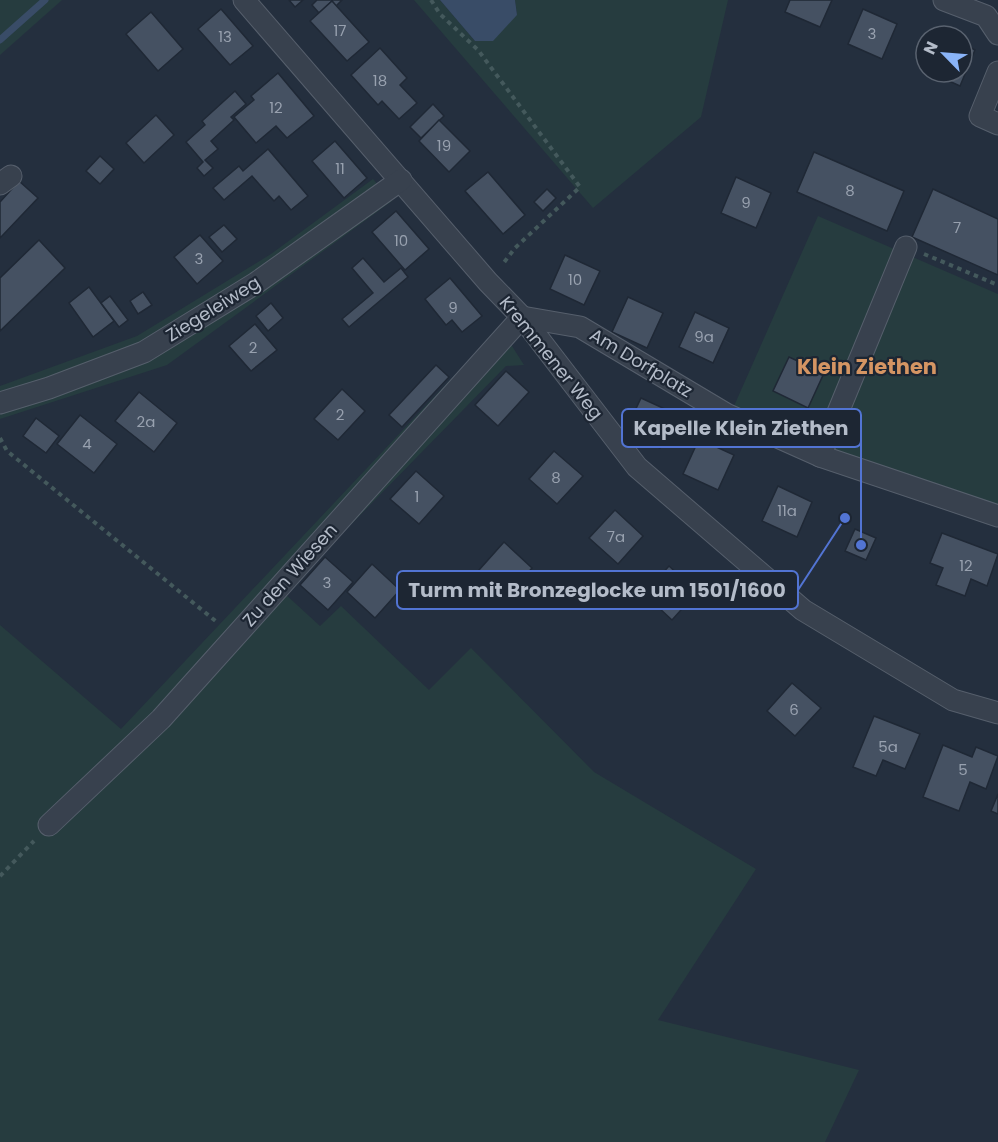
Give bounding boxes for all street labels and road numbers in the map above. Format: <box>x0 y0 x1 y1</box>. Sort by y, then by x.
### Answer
street label: Ziegeleiweg <box>161 270 265 347</box>
street label: Kremmener Weg <box>494 291 609 425</box>
street label: Am Dorfplatz <box>585 322 697 403</box>
street label: Zu den Wiesen <box>237 518 343 632</box>

